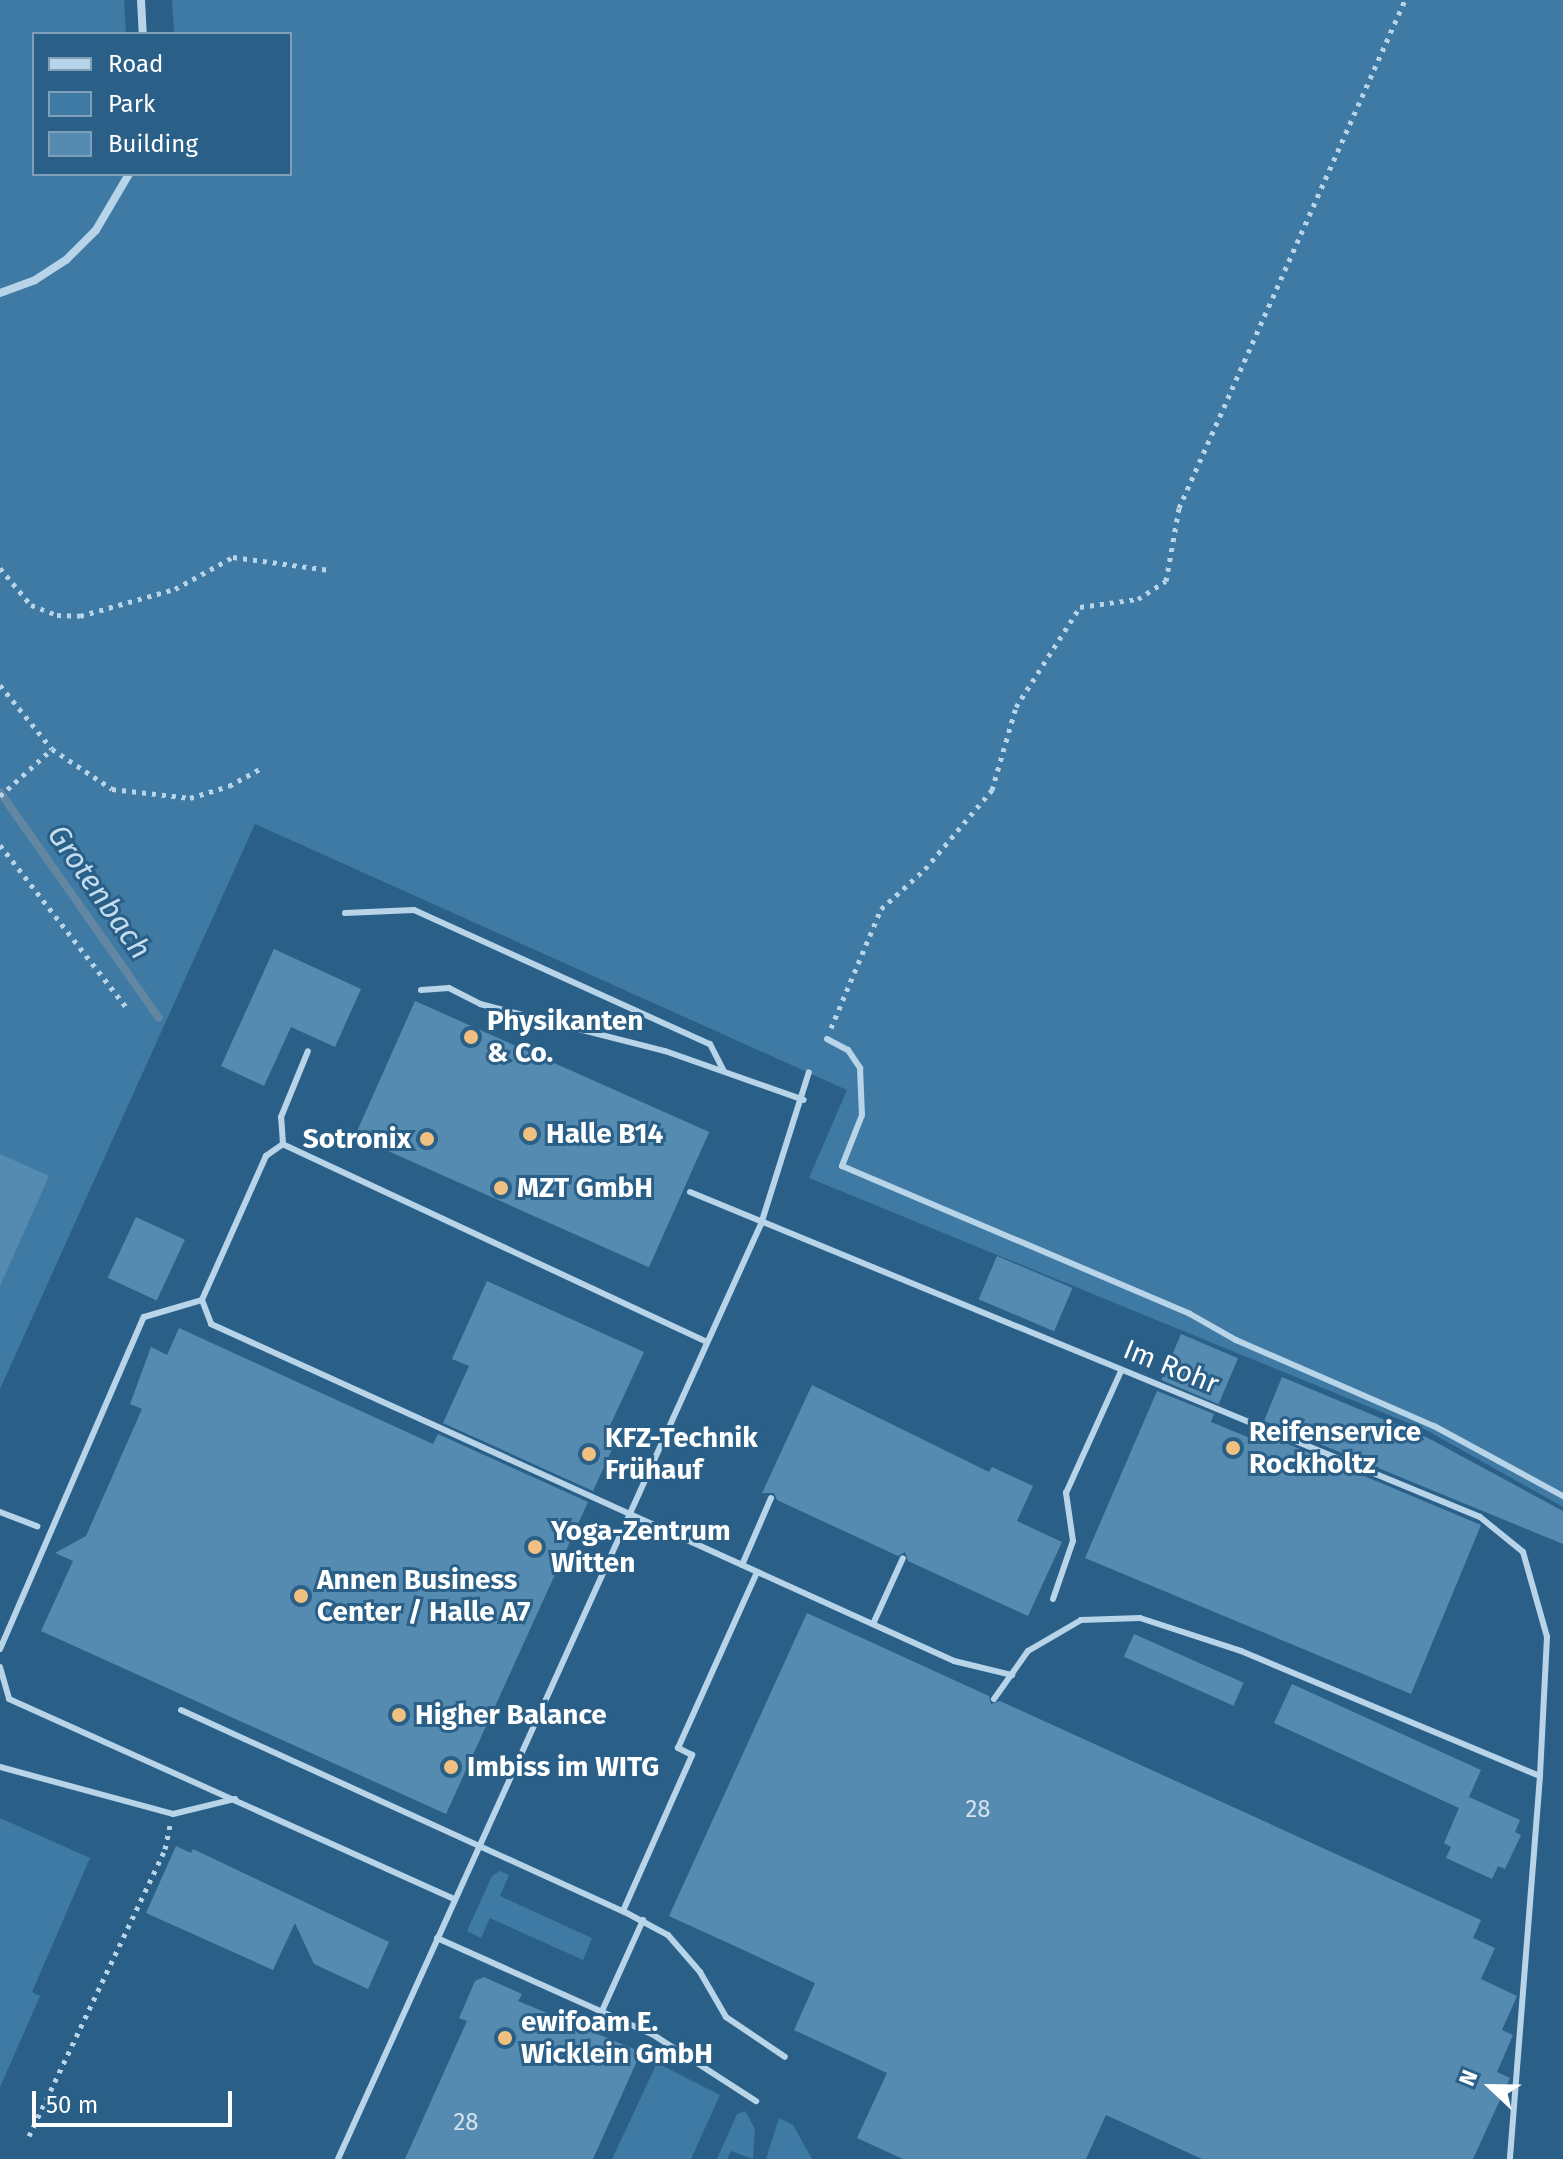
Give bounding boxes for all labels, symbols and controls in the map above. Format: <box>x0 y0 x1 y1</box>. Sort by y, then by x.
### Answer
legend <box>32 32 292 176</box>
text: Road <box>108 50 163 78</box>
text: Park <box>108 90 155 118</box>
text: Building <box>108 130 198 158</box>
water label: Grotenbach <box>40 818 158 966</box>
place label: Physikanten & Co. <box>487 1004 643 1070</box>
marker: Physikanten & Co. <box>462 1028 480 1046</box>
place label: Halle B14 <box>546 1117 663 1151</box>
place label: Sotronix <box>303 1122 411 1156</box>
marker: Halle B14 <box>521 1125 539 1143</box>
marker: Sotronix <box>418 1130 436 1148</box>
place label: MZT GmbH <box>517 1171 653 1205</box>
marker: MZT GmbH <box>492 1179 510 1197</box>
street label: Im Rohr <box>1118 1333 1224 1401</box>
place label: Reifenservice Rockholtz <box>1249 1415 1421 1481</box>
place label: KFZ-Technik Frühauf <box>605 1421 758 1487</box>
marker: Reifenservice Rockholtz <box>1224 1439 1242 1457</box>
marker: KFZ-Technik Frühauf <box>580 1445 598 1463</box>
place label: Yoga-Zentrum Witten <box>551 1514 731 1580</box>
marker: Yoga-Zentrum Witten <box>526 1538 544 1556</box>
place label: Annen Business Center / Halle A7 <box>317 1563 530 1629</box>
marker: Annen Business Center / Halle A7 <box>292 1587 310 1605</box>
place label: Higher Balance <box>415 1698 607 1732</box>
marker: Higher Balance <box>390 1706 408 1724</box>
place label: Imbiss im WITG <box>467 1750 659 1784</box>
marker: Imbiss im WITG <box>442 1758 460 1776</box>
house number: 28 <box>965 1796 991 1824</box>
place label: ewifoam E. Wicklein GmbH <box>521 2005 713 2071</box>
marker: ewifoam E. Wicklein GmbH <box>496 2029 514 2047</box>
north arrow <box>1451 2047 1531 2127</box>
text: N <box>1453 2066 1484 2090</box>
scale bar <box>36 2075 236 2125</box>
text: 50 m <box>46 2091 98 2119</box>
house number: 28 <box>453 2109 479 2137</box>

